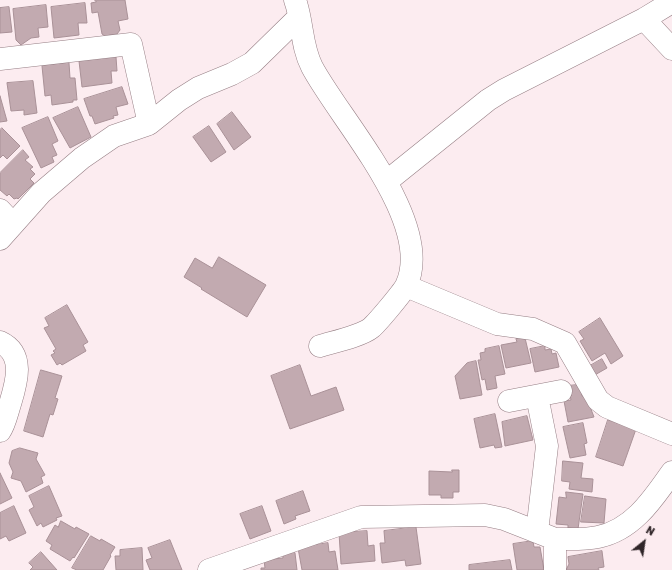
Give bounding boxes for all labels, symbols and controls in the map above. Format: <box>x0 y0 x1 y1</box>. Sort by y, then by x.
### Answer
north arrow <box>624 522 664 562</box>
text: N <box>644 524 657 539</box>

